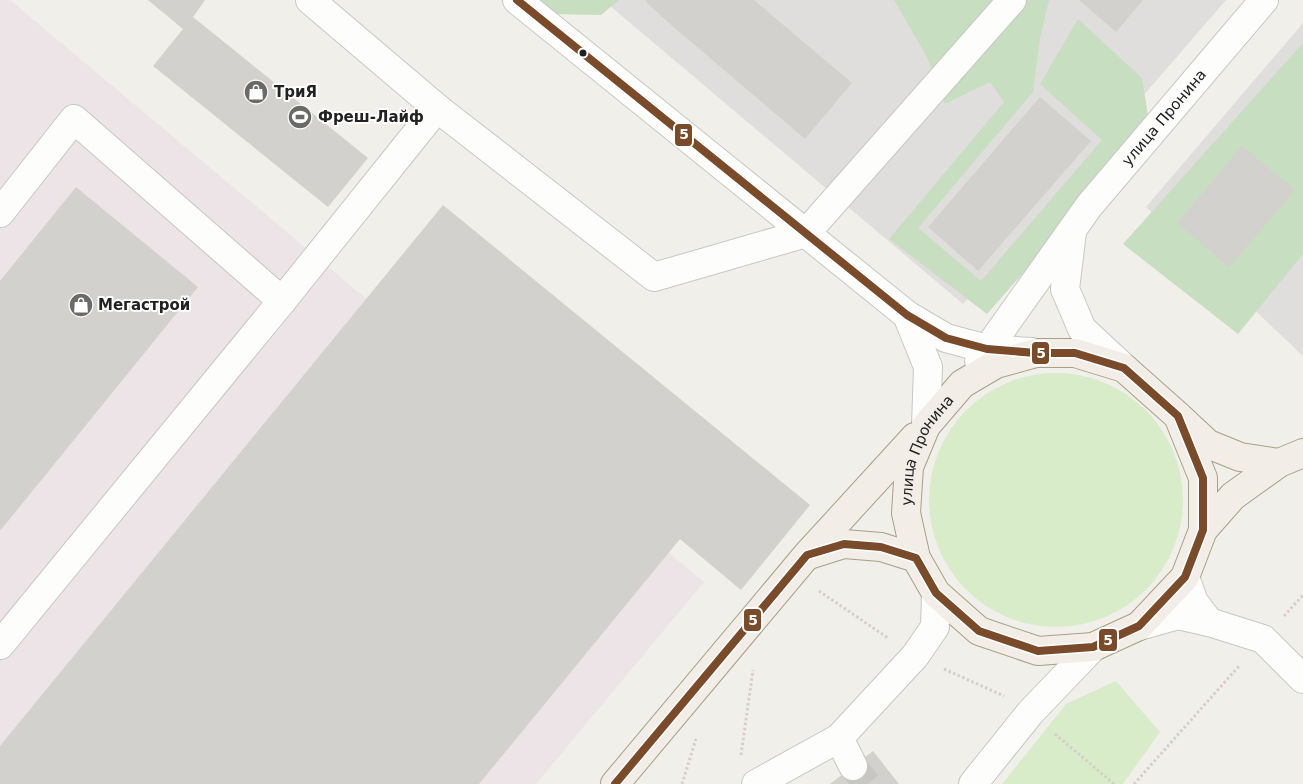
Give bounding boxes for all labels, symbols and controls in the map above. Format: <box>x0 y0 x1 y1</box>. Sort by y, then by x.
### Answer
unlabelled marker <box>578 48 588 58</box>
street label: улица Пронина <box>1118 66 1210 170</box>
shop icon: ТриЯ <box>243 79 269 105</box>
place label: ТриЯ <box>274 83 317 101</box>
sports icon: Фреш-Лайф <box>287 104 313 130</box>
place label: Фреш-Лайф <box>318 108 424 126</box>
line badge: 5 <box>674 123 693 147</box>
text: 5 <box>679 126 689 142</box>
shop icon: Мегастрой <box>68 292 94 318</box>
place label: Мегастрой <box>98 296 190 314</box>
line badge: 5 <box>1031 341 1050 365</box>
text: 5 <box>1036 345 1046 361</box>
street label: улица Пронина <box>897 391 957 506</box>
line badge: 5 <box>743 608 762 632</box>
text: 5 <box>748 612 758 628</box>
line badge: 5 <box>1098 628 1118 652</box>
text: 5 <box>1103 632 1113 648</box>

